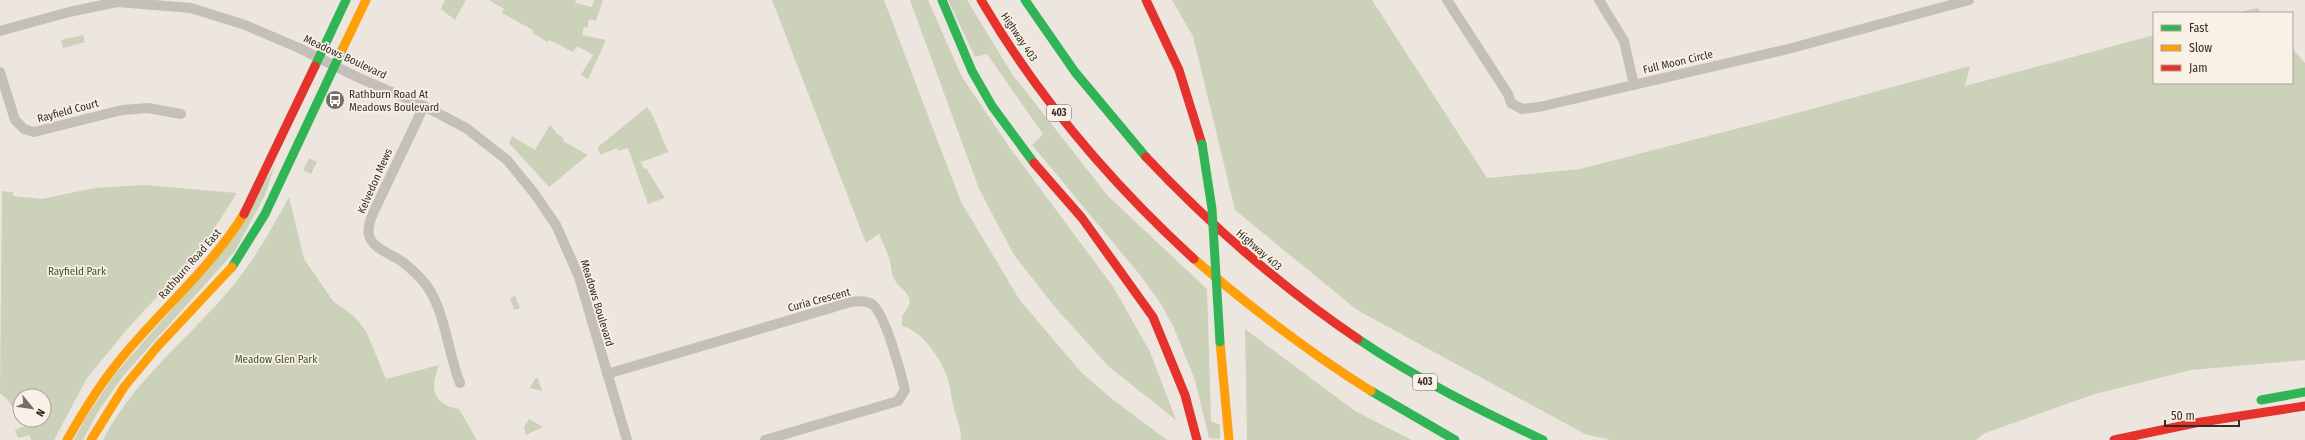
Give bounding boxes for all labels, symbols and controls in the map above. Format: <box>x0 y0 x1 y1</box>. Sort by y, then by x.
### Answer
street label: Highway 403 <box>998 10 1040 64</box>
legend <box>2153 12 2293 84</box>
text: Fast <box>2189 21 2208 35</box>
street label: Meadows Boulevard <box>301 32 389 82</box>
text: Slow <box>2189 41 2212 55</box>
street label: Full Moon Circle <box>1642 48 1714 76</box>
text: Jam <box>2189 61 2207 75</box>
place label: Rathburn Road At Meadows Boulevard <box>349 88 439 114</box>
bus stop icon: Rathburn Road At Meadows Boulevard <box>324 89 346 111</box>
street label: Rayfield Court <box>36 96 100 125</box>
road number: 403 <box>1047 105 1071 121</box>
street label: Kelvedon Mews <box>355 146 395 215</box>
street label: Rathburn Road East <box>156 226 224 302</box>
street label: Highway 403 <box>1234 227 1284 273</box>
street label: Meadows Boulevard <box>578 258 616 348</box>
park label: Rayfield Park <box>48 265 107 278</box>
street label: Curia Crescent <box>786 285 852 315</box>
park label: Meadow Glen Park <box>235 353 318 366</box>
road number: 403 <box>1413 374 1437 390</box>
north arrow <box>12 388 52 428</box>
scale bar <box>2165 402 2239 428</box>
text: N <box>33 407 48 419</box>
text: 50 m <box>2171 409 2195 423</box>

